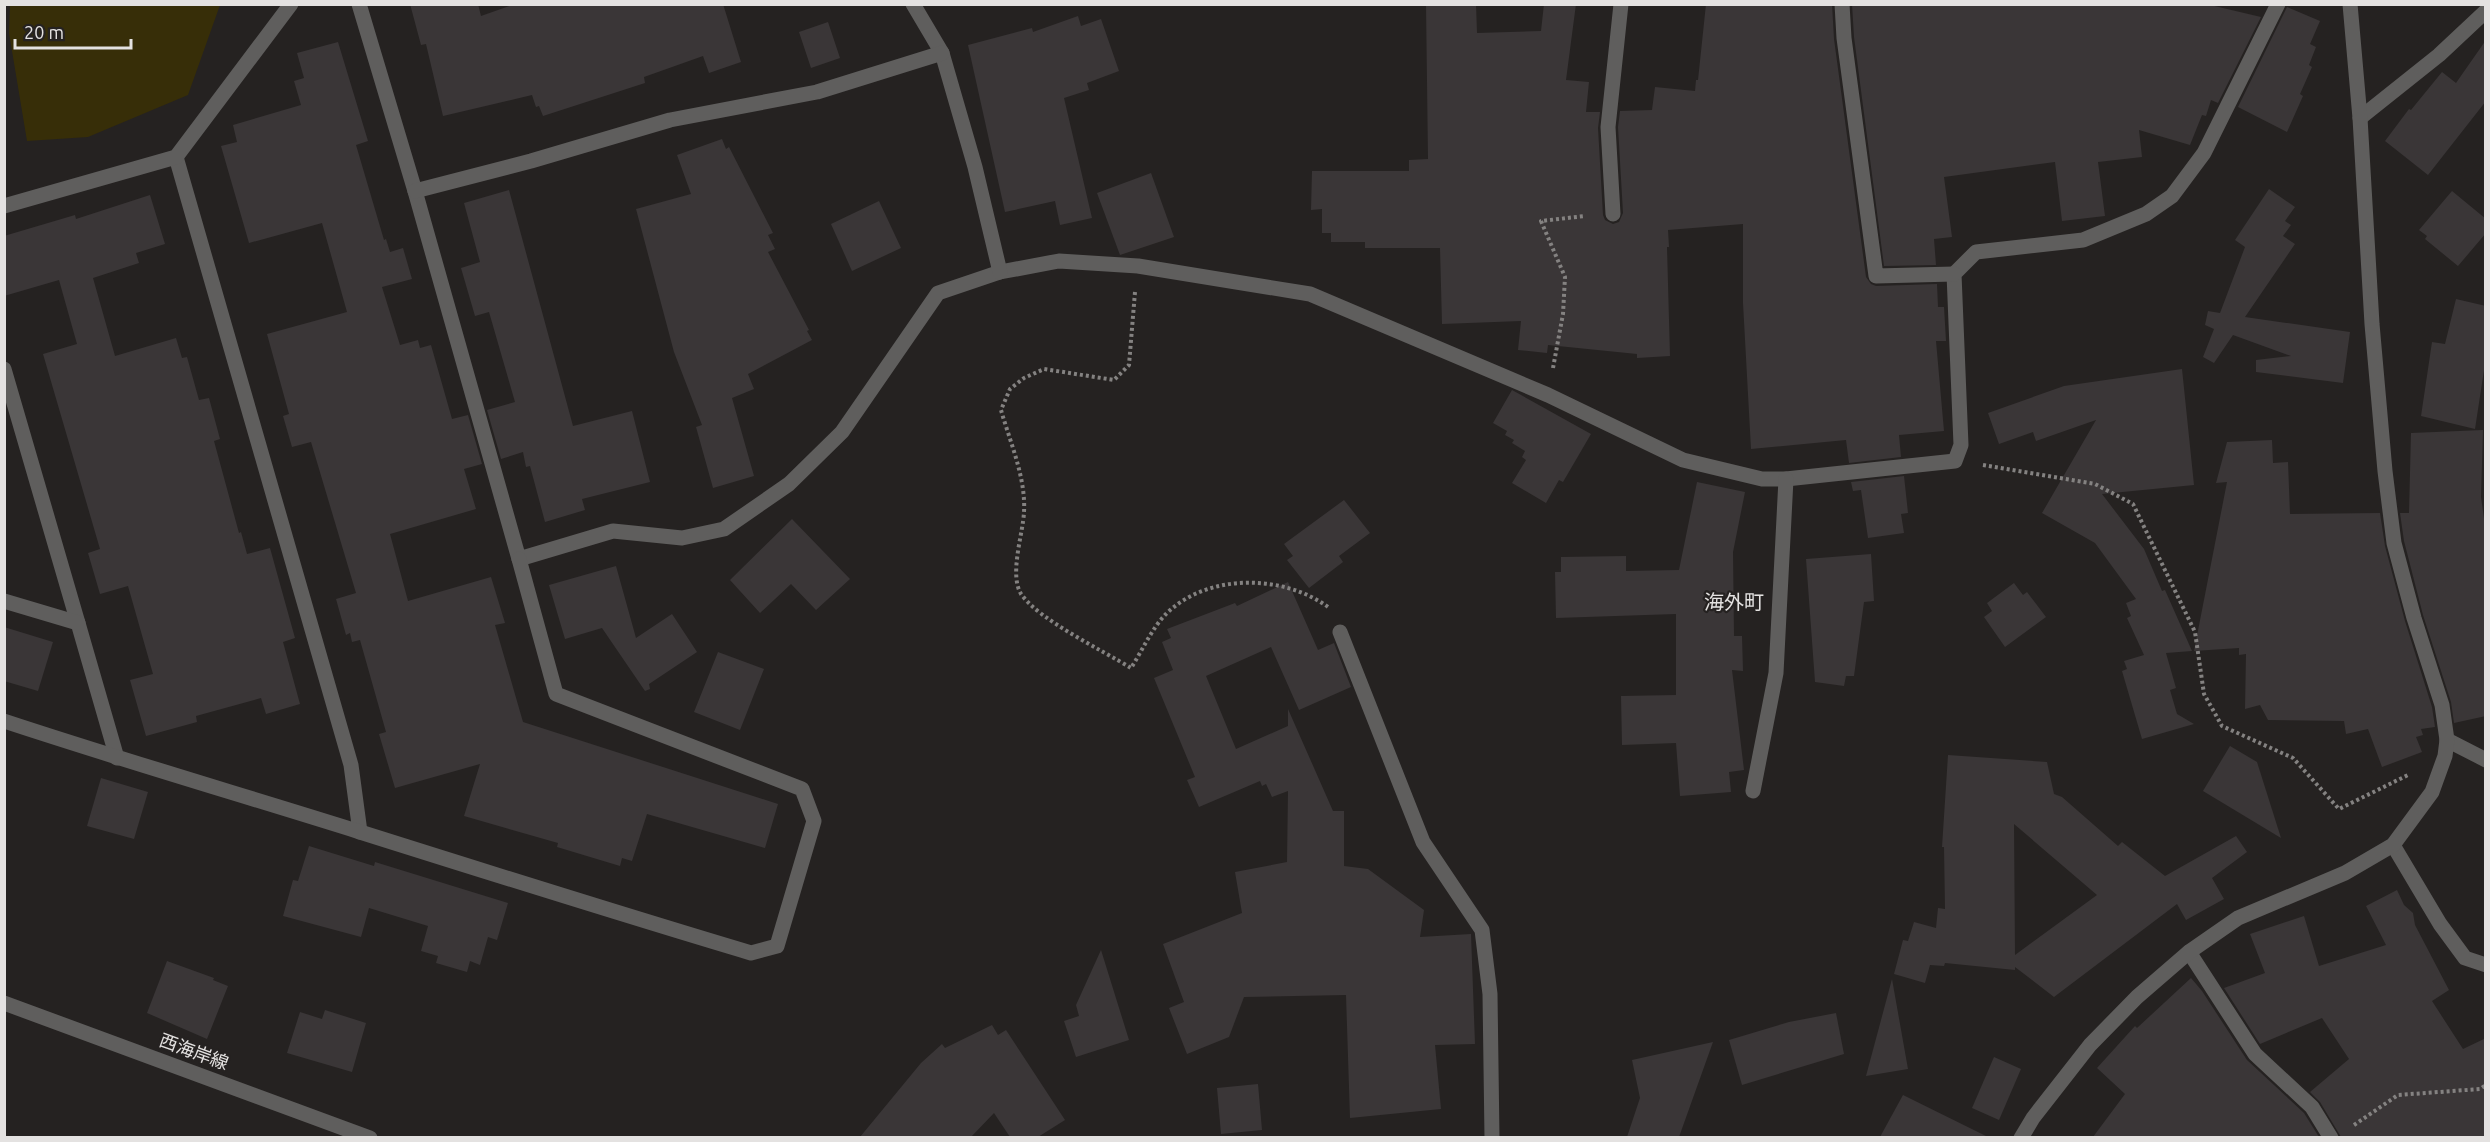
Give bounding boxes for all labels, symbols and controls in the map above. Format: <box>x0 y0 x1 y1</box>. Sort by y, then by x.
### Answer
scale bar <box>15 12 130 50</box>
text: 20 m <box>24 22 64 42</box>
district label: 海外町 <box>1704 590 1764 613</box>
street label: 西海岸線 <box>157 1029 232 1073</box>

